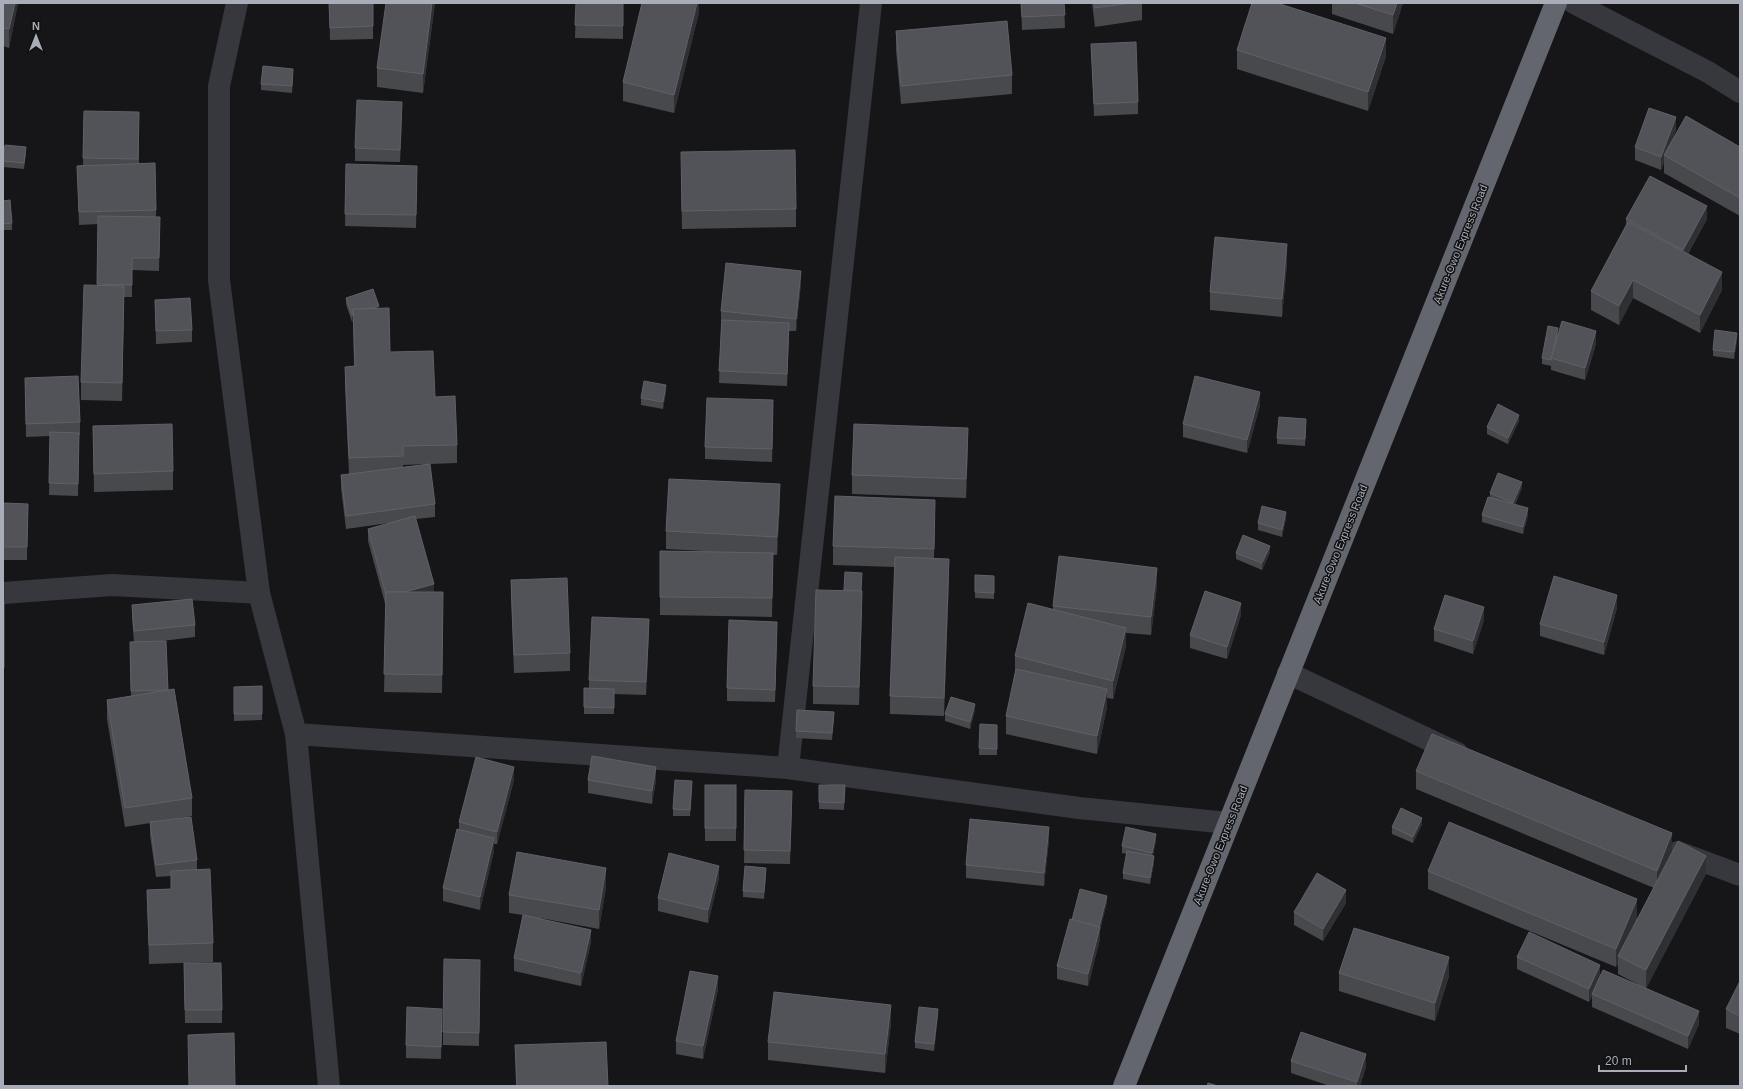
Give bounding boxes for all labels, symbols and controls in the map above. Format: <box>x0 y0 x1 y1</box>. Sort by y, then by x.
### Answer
north arrow <box>16 16 56 56</box>
text: N <box>32 20 40 32</box>
street label: Akure-Owo Express Road <box>1431 183 1489 305</box>
street label: Akure-Owo Express Road <box>1311 483 1369 605</box>
street label: Akure-Owo Express Road <box>1191 784 1249 906</box>
scale bar <box>1599 1047 1686 1073</box>
text: 20 m <box>1605 1054 1632 1068</box>

